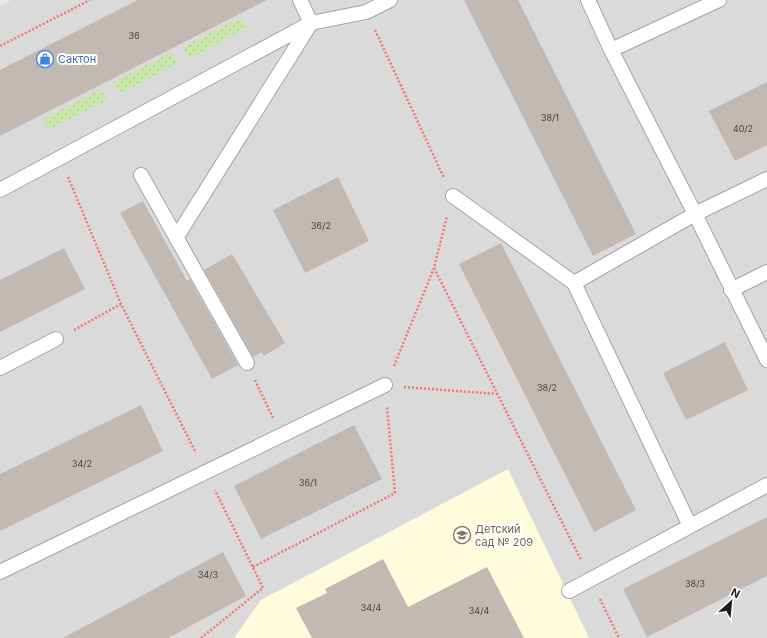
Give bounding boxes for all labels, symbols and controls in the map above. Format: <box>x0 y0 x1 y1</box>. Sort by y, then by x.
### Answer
house number: 36 <box>128 30 140 41</box>
shop icon: Сактон <box>35 49 55 69</box>
place label: Сактон <box>58 52 96 66</box>
house number: 38/1 <box>541 112 559 123</box>
house number: 40/2 <box>733 123 753 134</box>
house number: 36/2 <box>311 220 331 231</box>
house number: 38/2 <box>537 382 557 393</box>
house number: 34/2 <box>72 458 92 469</box>
house number: 36/1 <box>299 477 317 488</box>
place label: Детский сад № 209 <box>475 522 533 549</box>
school or university icon: Детский сад № 209 <box>452 525 472 545</box>
house number: 34/3 <box>198 569 219 580</box>
house number: 38/3 <box>685 578 705 589</box>
north arrow <box>711 582 751 622</box>
text: N <box>729 585 742 601</box>
house number: 34/4 <box>361 602 381 613</box>
house number: 34/4 <box>469 605 489 616</box>

